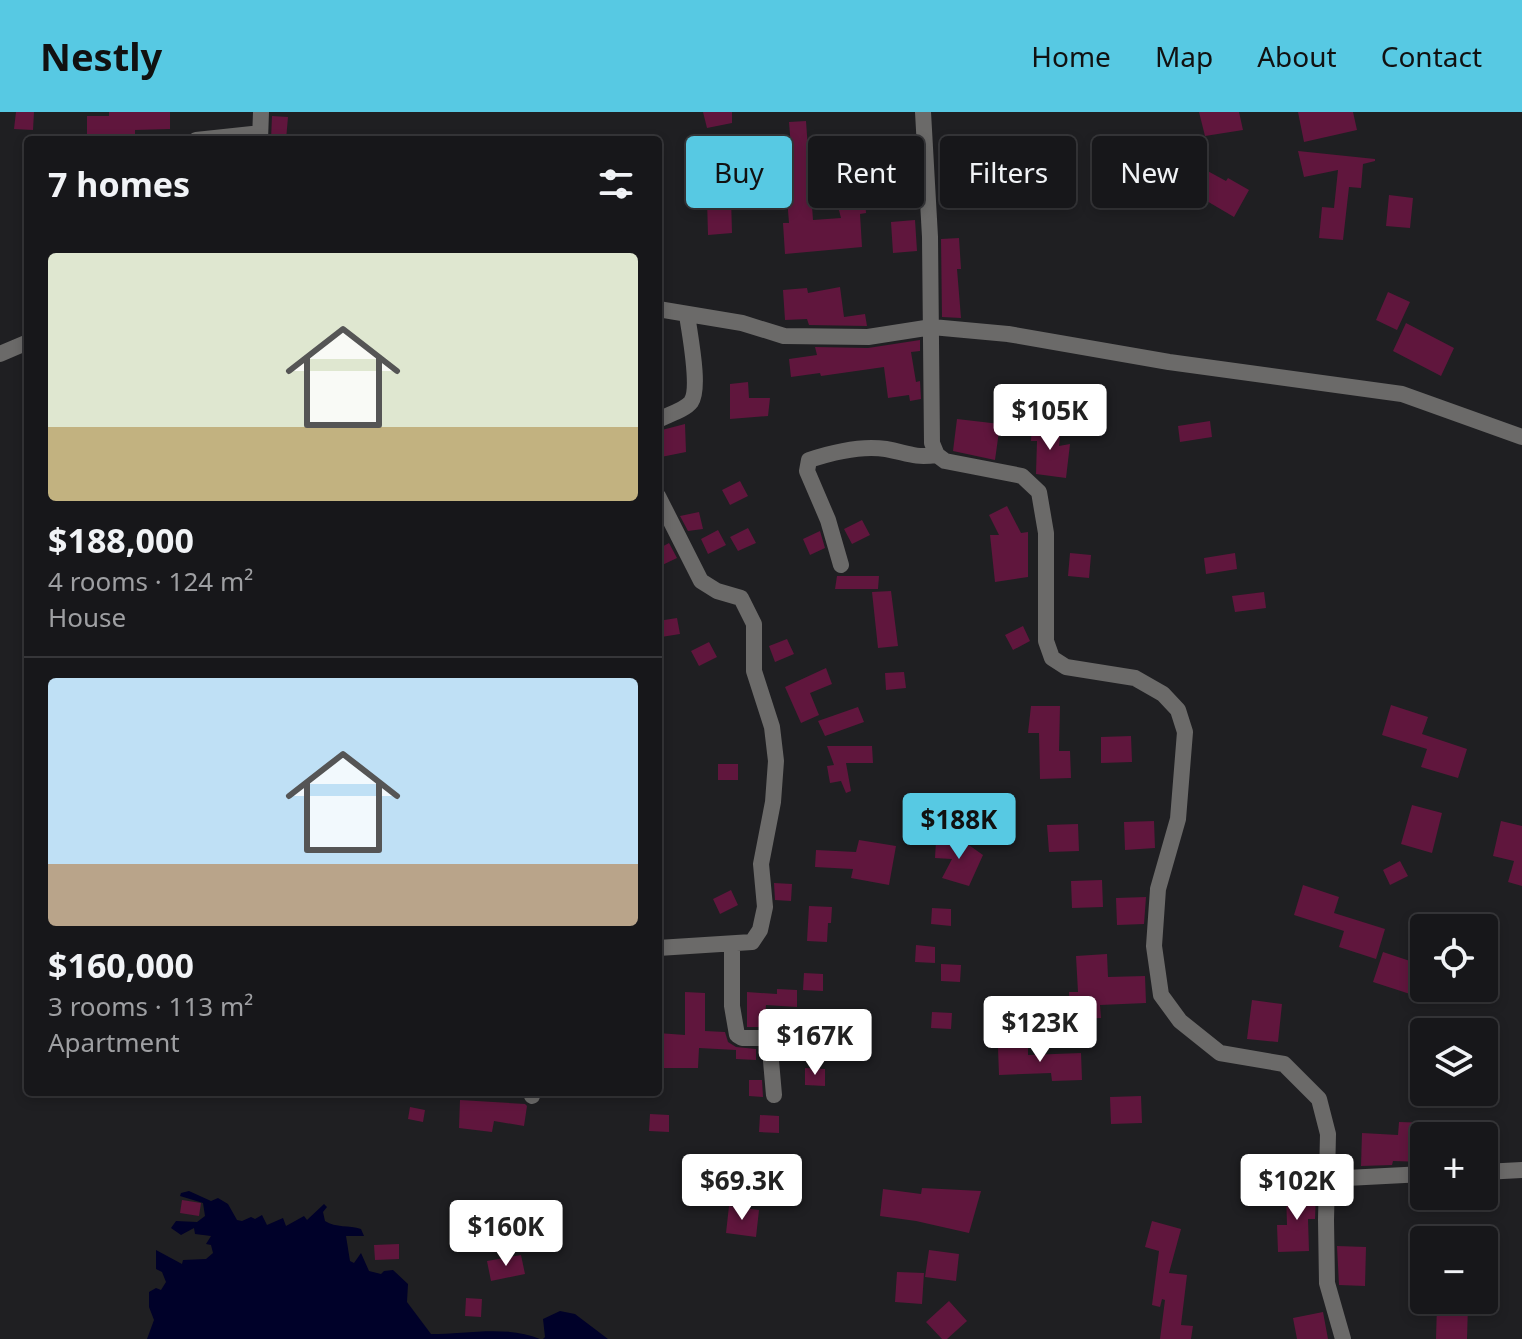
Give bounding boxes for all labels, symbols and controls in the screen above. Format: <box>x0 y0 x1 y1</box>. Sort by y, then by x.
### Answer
text: Nestly <box>40 30 162 82</box>
text: Home <box>1031 37 1111 75</box>
text: Map <box>1155 37 1213 75</box>
text: About <box>1257 37 1337 75</box>
text: Contact <box>1381 37 1482 75</box>
chip: Buy <box>686 136 792 208</box>
chip: Rent <box>808 136 924 208</box>
chip: Filters <box>940 136 1076 208</box>
chip: New <box>1092 136 1207 208</box>
text: 7 homes <box>48 161 190 207</box>
icon: filters <box>594 162 638 206</box>
icon: home <box>271 305 415 449</box>
pin: $105K <box>994 384 1106 452</box>
text: $105K <box>1012 392 1088 428</box>
text: $188,000 <box>48 517 194 563</box>
text: 4 rooms · 124 m² <box>48 563 253 599</box>
text: House <box>48 599 126 635</box>
icon: home <box>271 730 415 874</box>
pin: $188K <box>903 793 1015 861</box>
text: $188K <box>921 801 997 837</box>
map controls <box>1410 914 1498 1314</box>
button: locate <box>1410 914 1498 1002</box>
text: $160,000 <box>48 942 194 988</box>
text: 3 rooms · 113 m² <box>48 988 253 1024</box>
pin: $123K <box>984 996 1096 1064</box>
text: $123K <box>1002 1004 1078 1040</box>
pin: $167K <box>759 1009 871 1077</box>
text: $167K <box>777 1017 853 1053</box>
button: layers <box>1410 1018 1498 1106</box>
text: Apartment <box>48 1024 180 1060</box>
button: + <box>1410 1122 1498 1210</box>
pin: $69.3K <box>677 1154 807 1222</box>
pin: $102K <box>1241 1154 1353 1222</box>
text: $69.3K <box>700 1162 784 1198</box>
text: $102K <box>1259 1162 1335 1198</box>
pin: $160K <box>450 1200 562 1268</box>
text: $160K <box>468 1208 544 1244</box>
button: − <box>1410 1226 1498 1314</box>

